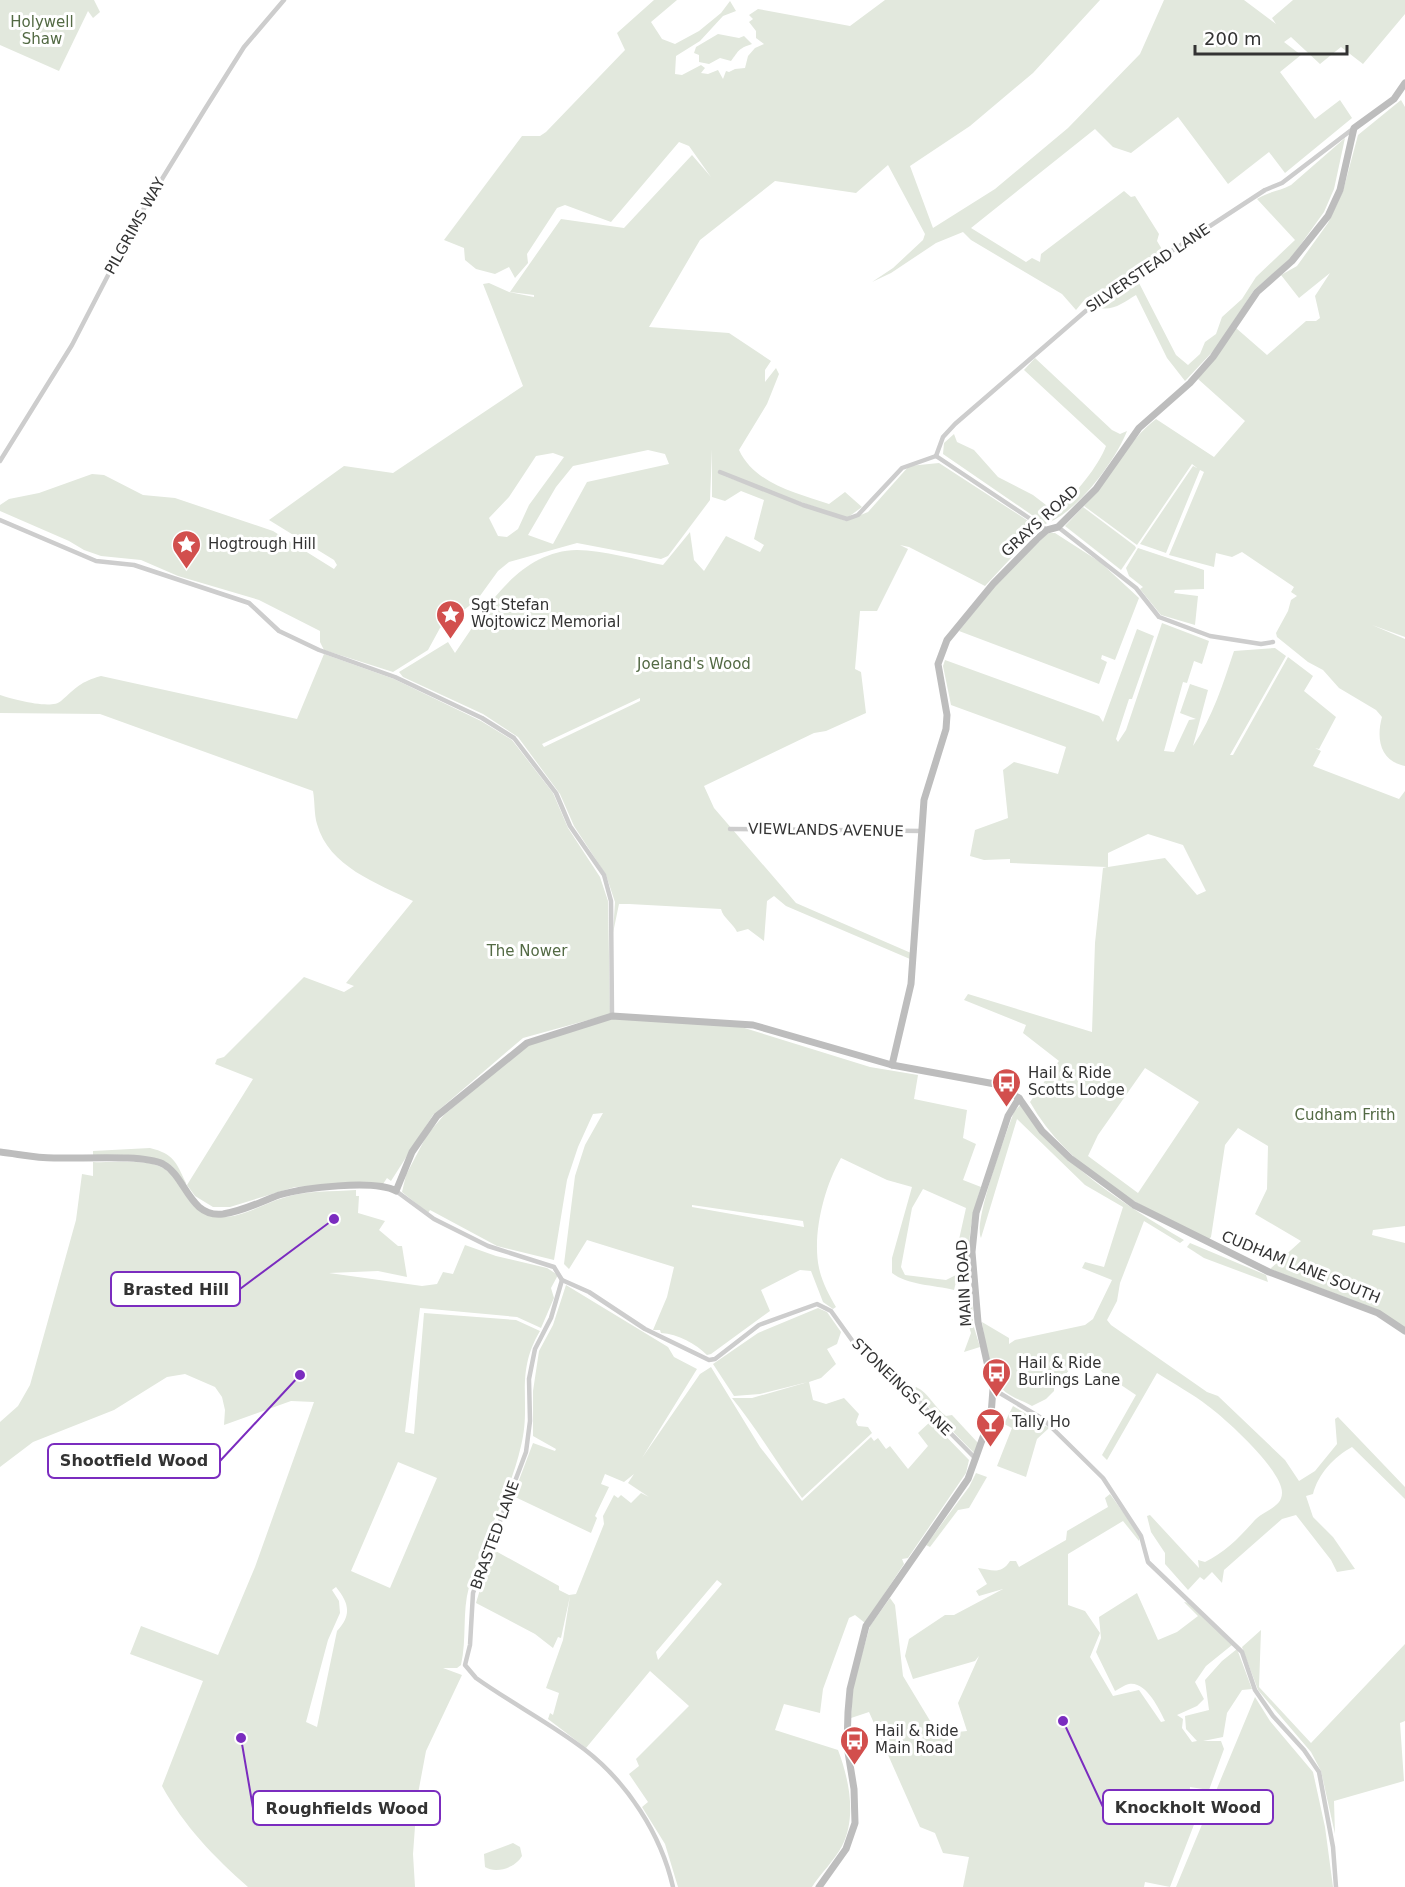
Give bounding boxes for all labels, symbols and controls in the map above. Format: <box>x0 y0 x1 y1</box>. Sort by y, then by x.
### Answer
park label: Holywell Shaw <box>10 13 74 48</box>
scale bar <box>1195 18 1346 56</box>
text: 200 m <box>1204 28 1262 49</box>
street label: PILGRIMS WAY <box>101 174 169 278</box>
street label: SILVERSTEAD LANE <box>1083 220 1213 316</box>
street label: GRAYS ROAD <box>998 482 1082 560</box>
place icon: Hogtrough Hill <box>171 528 203 570</box>
place label: Hogtrough Hill <box>208 535 316 553</box>
place label: Sgt Stefan Wojtowicz Memorial <box>471 596 620 631</box>
place icon: Sgt Stefan Wojtowicz Memorial <box>434 598 466 640</box>
park label: Joeland's Wood <box>636 655 751 673</box>
street label: VIEWLANDS AVENUE <box>748 820 904 840</box>
park label: The Nower <box>486 942 568 960</box>
place label: Hail & Ride Scotts Lodge <box>1028 1064 1125 1099</box>
bus stop icon: Hail & Ride Scotts Lodge <box>991 1066 1023 1108</box>
park label: Cudham Frith <box>1295 1106 1395 1124</box>
street label: CUDHAM LANE SOUTH <box>1219 1227 1383 1307</box>
street label: MAIN ROAD <box>953 1239 975 1327</box>
callout: Brasted Hill <box>111 1272 240 1306</box>
text: Brasted Hill <box>123 1280 229 1299</box>
street label: STONEINGS LANE <box>848 1335 956 1439</box>
place label: Hail & Ride Burlings Lane <box>1018 1354 1120 1389</box>
bus stop icon: Hail & Ride Burlings Lane <box>981 1356 1013 1398</box>
bar icon: Tally Ho <box>975 1406 1007 1448</box>
place label: Tally Ho <box>1011 1413 1070 1431</box>
callout: Shootfield Wood <box>48 1444 220 1478</box>
text: Shootfield Wood <box>60 1451 208 1470</box>
street label: BRASTED LANE <box>467 1478 523 1592</box>
place label: Hail & Ride Main Road <box>875 1722 958 1757</box>
bus stop icon: Hail & Ride Main Road <box>838 1724 870 1766</box>
callout: Knockholt Wood <box>1103 1790 1273 1824</box>
callout: Roughfields Wood <box>253 1791 440 1825</box>
text: Knockholt Wood <box>1115 1798 1261 1817</box>
text: Roughfields Wood <box>266 1799 428 1818</box>

